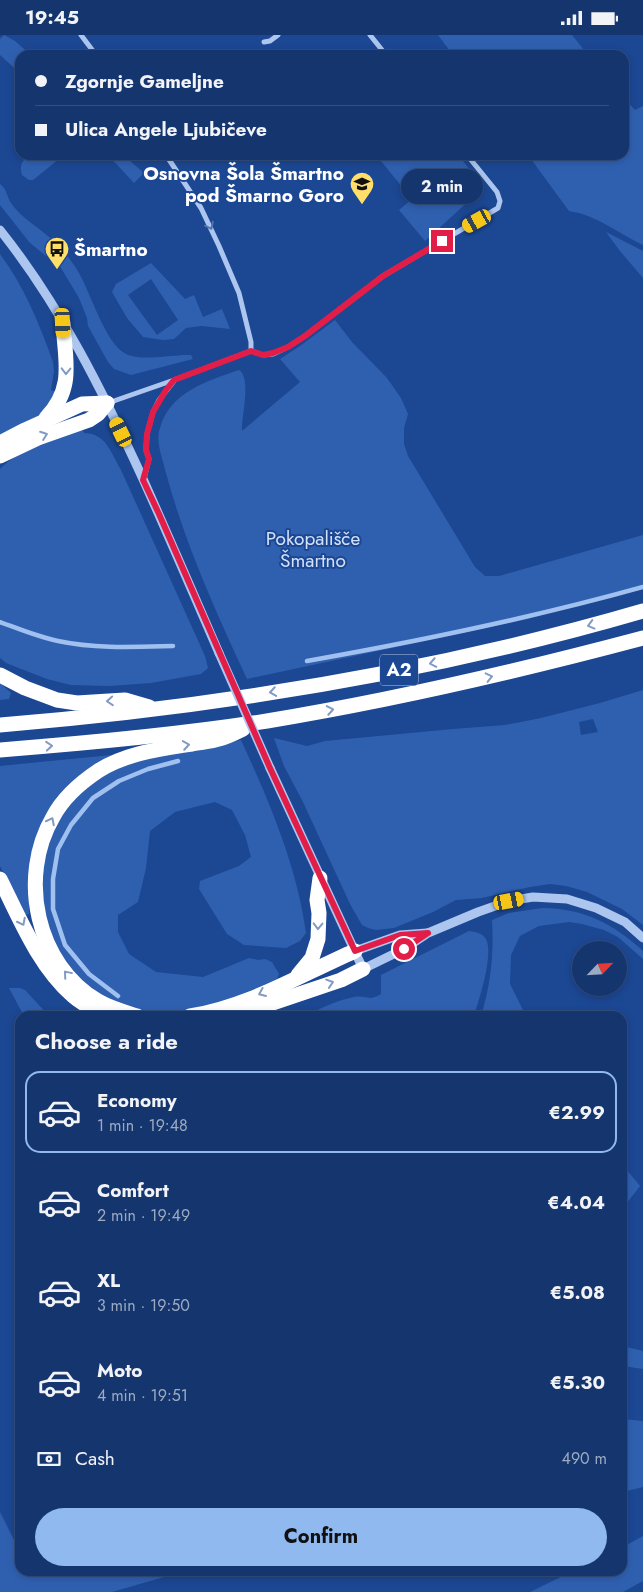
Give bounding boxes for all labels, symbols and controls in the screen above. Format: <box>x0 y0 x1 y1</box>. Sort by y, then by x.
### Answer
text: 19:45 <box>25 4 79 31</box>
text: Zgornje Gameljne <box>65 68 224 95</box>
text: Ulica Angele Ljubičeve <box>65 116 267 143</box>
place label: Osnovna Šola Šmartno pod Šmarno Goro <box>143 160 344 209</box>
callout: 2 min <box>401 169 483 203</box>
school or university icon: Osnovna Šola Šmartno pod Šmarno Goro <box>349 171 375 205</box>
text: 2 min <box>421 175 463 198</box>
car <box>460 207 493 235</box>
one-way arrow <box>204 221 214 230</box>
route end <box>431 230 453 252</box>
bus stop icon: Šmartno <box>44 236 70 270</box>
place label: Šmartno <box>74 236 148 263</box>
car <box>54 308 71 338</box>
one-way arrow <box>61 368 71 375</box>
car <box>107 415 134 449</box>
one-way arrow <box>39 431 48 441</box>
park label: Pokopališče Šmartno <box>266 525 360 574</box>
one-way arrow <box>586 619 595 630</box>
road number: A2 <box>380 655 418 685</box>
one-way arrow <box>428 658 437 668</box>
one-way arrow <box>485 672 494 683</box>
one-way arrow <box>268 687 277 697</box>
one-way arrow <box>105 696 113 707</box>
one-way arrow <box>326 705 335 715</box>
one-way arrow <box>182 740 190 750</box>
one-way arrow <box>45 741 53 752</box>
one-way arrow <box>45 818 55 827</box>
car <box>492 891 525 911</box>
one-way arrow <box>16 917 26 926</box>
one-way arrow <box>313 922 324 930</box>
route start <box>393 938 415 960</box>
north arrow <box>572 941 628 996</box>
map controls <box>572 941 627 996</box>
one-way arrow <box>64 970 73 979</box>
one-way arrow <box>325 979 333 989</box>
one-way arrow <box>258 986 267 997</box>
text: Choose a ride <box>35 1025 178 1057</box>
text: Economy <box>97 1087 177 1114</box>
icon: car <box>37 1090 82 1135</box>
text: €2.99 <box>549 1099 605 1126</box>
text: 1 min · 19:48 <box>97 1114 188 1137</box>
text: Comfort <box>97 1177 169 1204</box>
icon: car <box>37 1180 82 1225</box>
text: €4.04 <box>547 1189 605 1216</box>
text: 2 min · 19:49 <box>97 1204 190 1227</box>
text: XL <box>97 1267 120 1294</box>
icon: car <box>37 1270 82 1315</box>
text: €5.08 <box>550 1279 605 1306</box>
text: 3 min · 19:50 <box>97 1294 190 1317</box>
text: Moto <box>97 1357 142 1384</box>
icon: car <box>37 1360 82 1405</box>
text: €5.30 <box>550 1369 605 1396</box>
text: 4 min · 19:51 <box>97 1384 188 1407</box>
icon: cash <box>35 1445 63 1473</box>
text: Cash <box>75 1445 115 1472</box>
text: 490 m <box>562 1447 607 1470</box>
button: Confirm <box>35 1508 607 1566</box>

